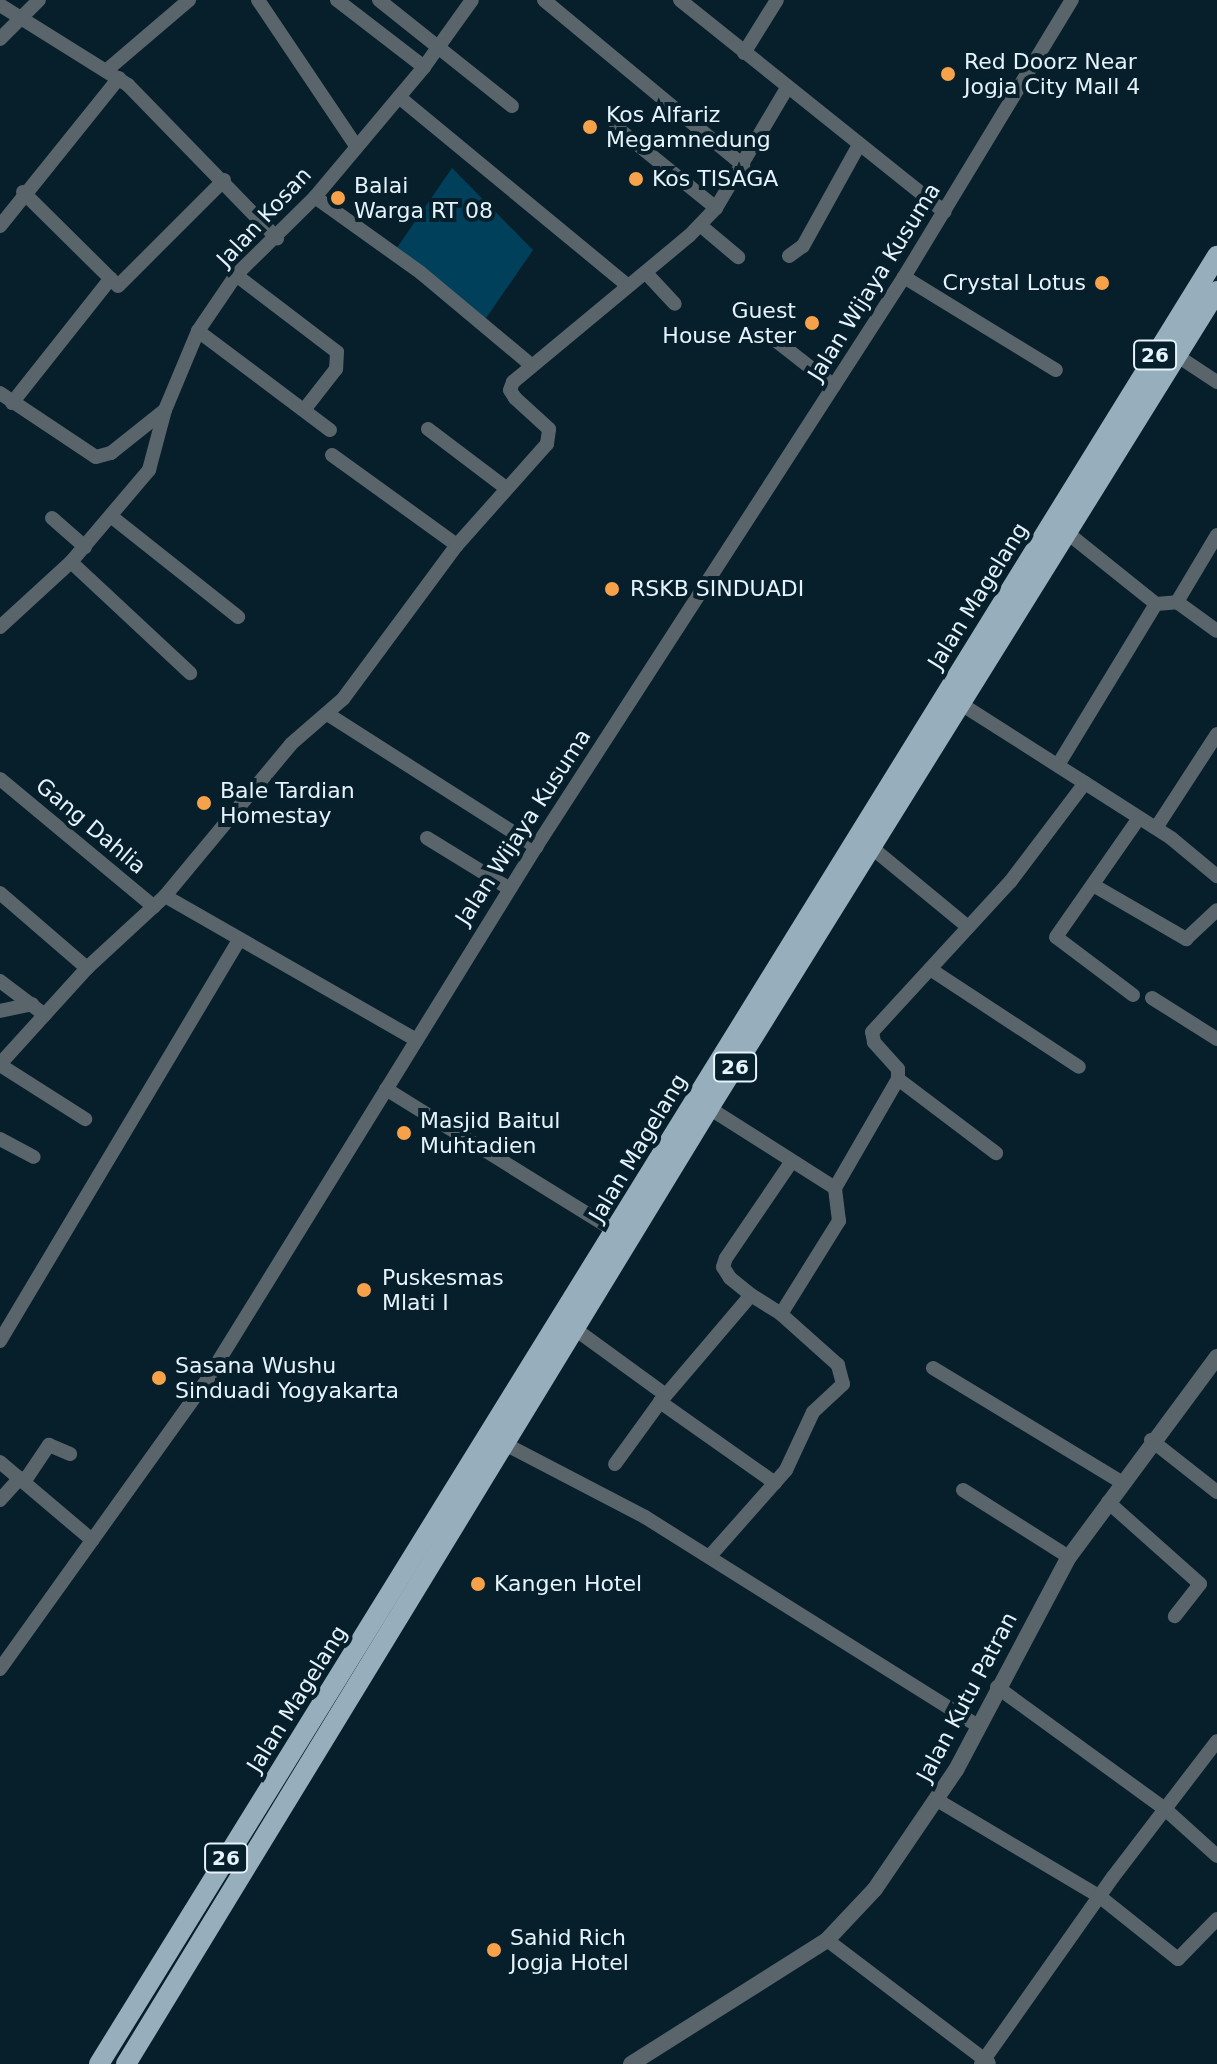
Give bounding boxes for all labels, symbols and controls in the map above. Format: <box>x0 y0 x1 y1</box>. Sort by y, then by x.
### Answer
place label: Red Doorz Near Jogja City Mall 4 <box>964 48 1140 100</box>
marker: Red Doorz Near Jogja City Mall 4 <box>939 65 957 83</box>
place label: Kos Alfariz Megamnedung <box>606 101 771 152</box>
marker: Kos Alfariz Megamnedung <box>581 118 599 136</box>
street label: Jalan Kosan <box>211 162 317 272</box>
place label: Kos TISAGA <box>652 166 778 192</box>
marker: Kos TISAGA <box>627 170 645 188</box>
place label: Balai Warga RT 08 <box>354 172 493 224</box>
street label: Jalan Wijaya Kusuma <box>802 178 946 386</box>
marker: Balai Warga RT 08 <box>329 189 347 207</box>
place label: Crystal Lotus <box>943 270 1086 296</box>
marker: Crystal Lotus <box>1093 274 1111 292</box>
place label: Guest House Aster <box>662 297 796 348</box>
marker: Guest House Aster <box>803 314 821 332</box>
road number: 26 <box>1133 339 1177 371</box>
street label: Jalan Magelang <box>922 518 1034 674</box>
place label: RSKB SINDUADI <box>630 576 804 602</box>
marker: RSKB SINDUADI <box>601 578 623 600</box>
street label: Jalan Wijaya Kusuma <box>450 724 596 930</box>
street label: Gang Dahlia <box>31 772 151 880</box>
place label: Bale Tardian Homestay <box>220 777 355 828</box>
marker: Bale Tardian Homestay <box>195 794 213 812</box>
road number: 26 <box>713 1051 757 1083</box>
street label: Jalan Magelang <box>583 1069 693 1227</box>
place label: Masjid Baitul Muhtadien <box>420 1107 560 1158</box>
marker: Masjid Baitul Muhtadien <box>395 1124 413 1142</box>
place label: Puskesmas Mlati I <box>382 1264 504 1316</box>
marker: Puskesmas Mlati I <box>353 1279 375 1301</box>
place label: Sasana Wushu Sinduadi Yogyakarta <box>175 1352 399 1404</box>
marker: Sasana Wushu Sinduadi Yogyakarta <box>150 1369 168 1387</box>
place label: Kangen Hotel <box>494 1571 642 1597</box>
marker: Kangen Hotel <box>469 1575 487 1593</box>
street label: Jalan Kutu Patran <box>911 1608 1023 1786</box>
street label: Jalan Magelang <box>241 1621 353 1777</box>
road number: 26 <box>204 1842 248 1874</box>
place label: Sahid Rich Jogja Hotel <box>510 1924 629 1976</box>
marker: Sahid Rich Jogja Hotel <box>485 1941 503 1959</box>

